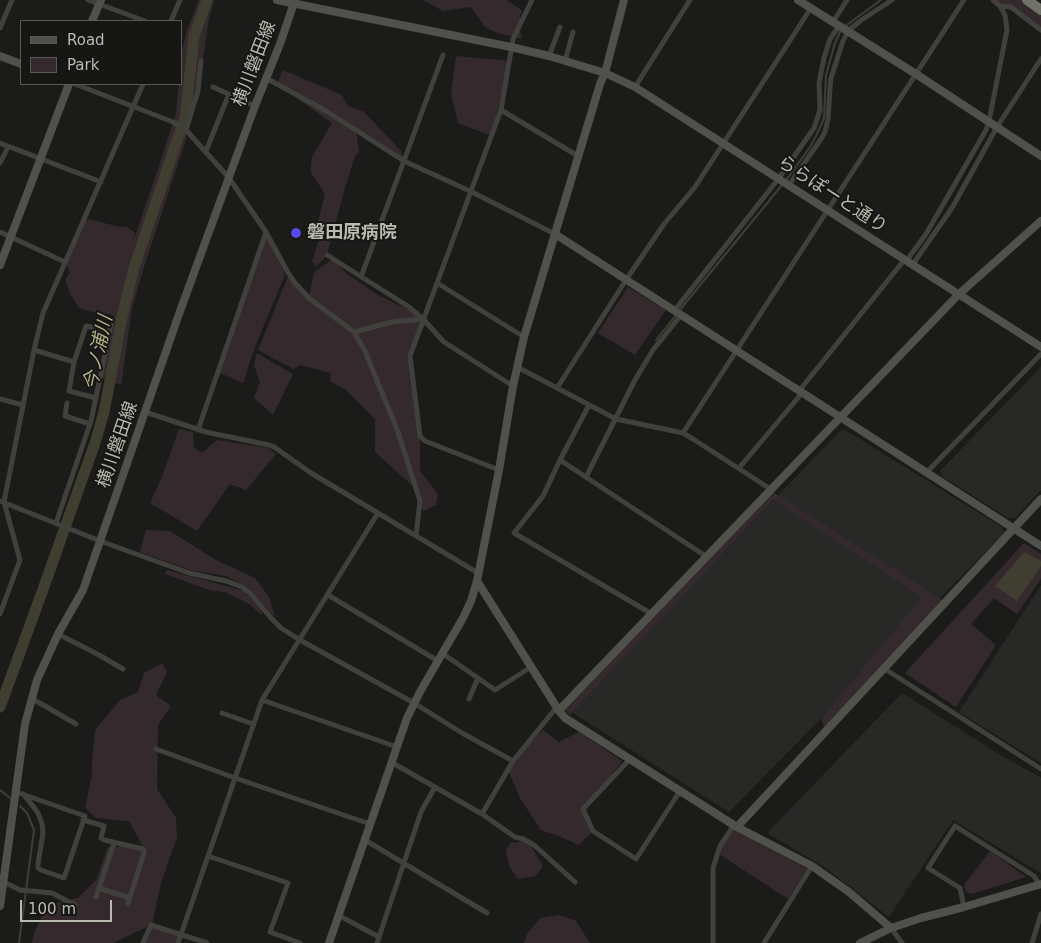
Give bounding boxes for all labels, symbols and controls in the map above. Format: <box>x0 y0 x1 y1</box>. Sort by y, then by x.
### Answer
street label: 横川磐田線 <box>229 18 281 110</box>
legend <box>20 20 182 85</box>
text: Road <box>67 31 105 49</box>
text: Park <box>67 56 99 74</box>
street label: ららぽーと通り <box>773 152 891 238</box>
place label: 磐田原病院 <box>307 222 397 244</box>
marker: 磐田原病院 <box>289 226 303 240</box>
water label: 今ノ浦川 <box>80 313 118 393</box>
street label: 横川磐田線 <box>93 399 143 491</box>
scale bar <box>22 890 115 922</box>
text: 100 m <box>28 900 76 918</box>

